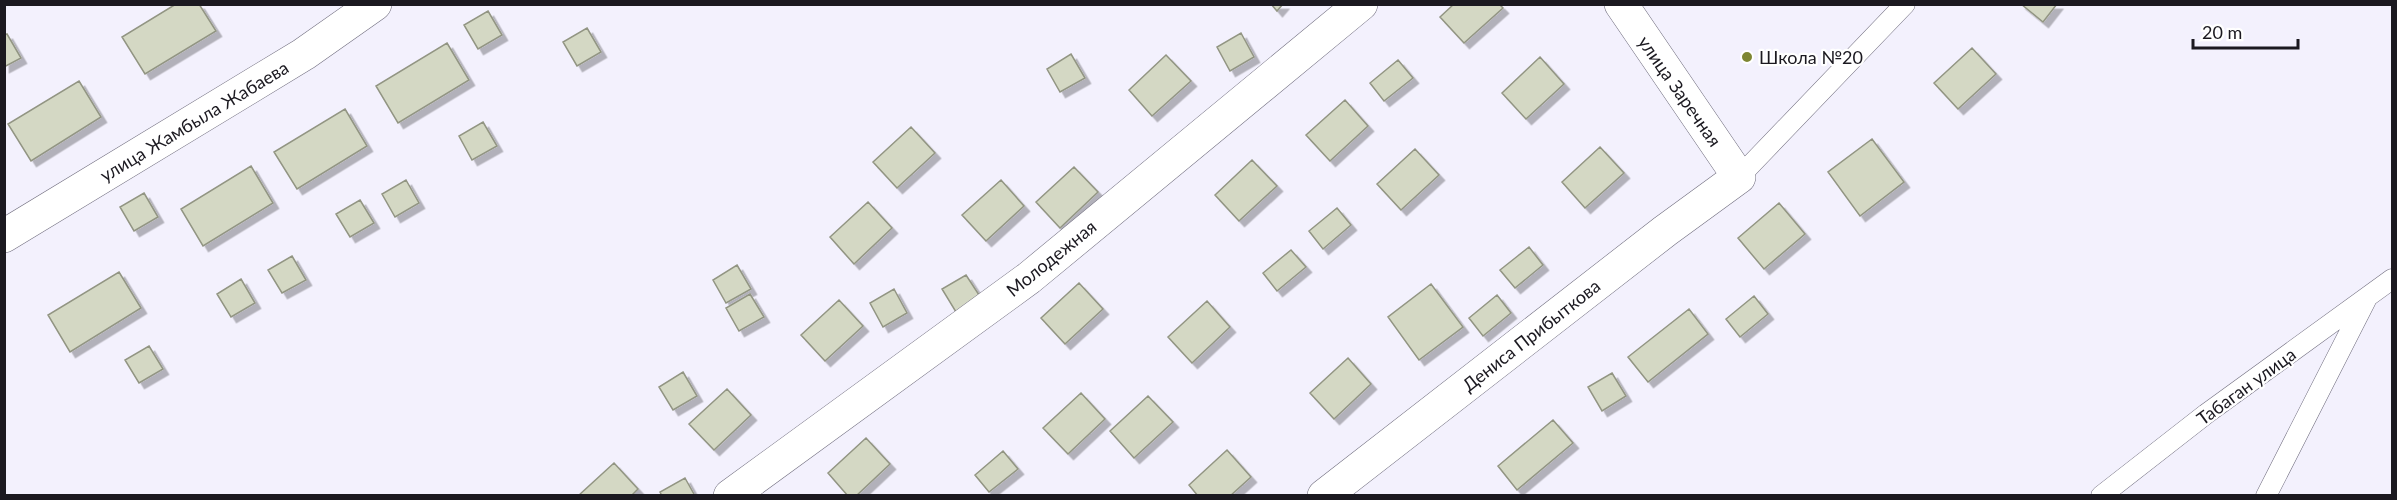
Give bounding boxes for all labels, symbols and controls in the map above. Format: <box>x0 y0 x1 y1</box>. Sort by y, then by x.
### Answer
scale bar <box>2193 12 2298 50</box>
text: 20 m <box>2202 21 2242 43</box>
street label: улица Заречная <box>1634 32 1726 150</box>
place label: Школа №20 <box>1759 46 1863 68</box>
marker: Школа №20 <box>1740 50 1754 64</box>
street label: улица Жамбыла Жабаева <box>96 56 292 186</box>
street label: Молодежная <box>1002 215 1100 301</box>
street label: Дениса Прибыткова <box>1458 274 1604 396</box>
street label: Табаган улица <box>2192 343 2300 429</box>

